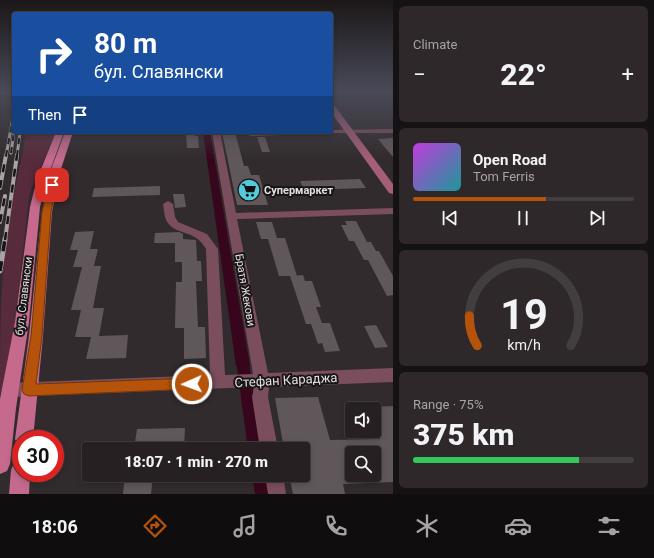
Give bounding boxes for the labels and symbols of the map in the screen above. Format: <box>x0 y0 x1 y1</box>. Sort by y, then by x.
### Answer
pin <box>35 168 69 202</box>
supermarket icon: Супермаркет <box>236 177 262 203</box>
place label: Супермаркет <box>264 184 334 197</box>
street label: Братя Жекови <box>232 253 258 327</box>
street label: бул. Славянски <box>13 256 35 336</box>
position arrow <box>171 363 213 405</box>
street label: Стефан Караджа <box>234 370 338 390</box>
speed limit sign: 30 <box>12 430 64 482</box>

